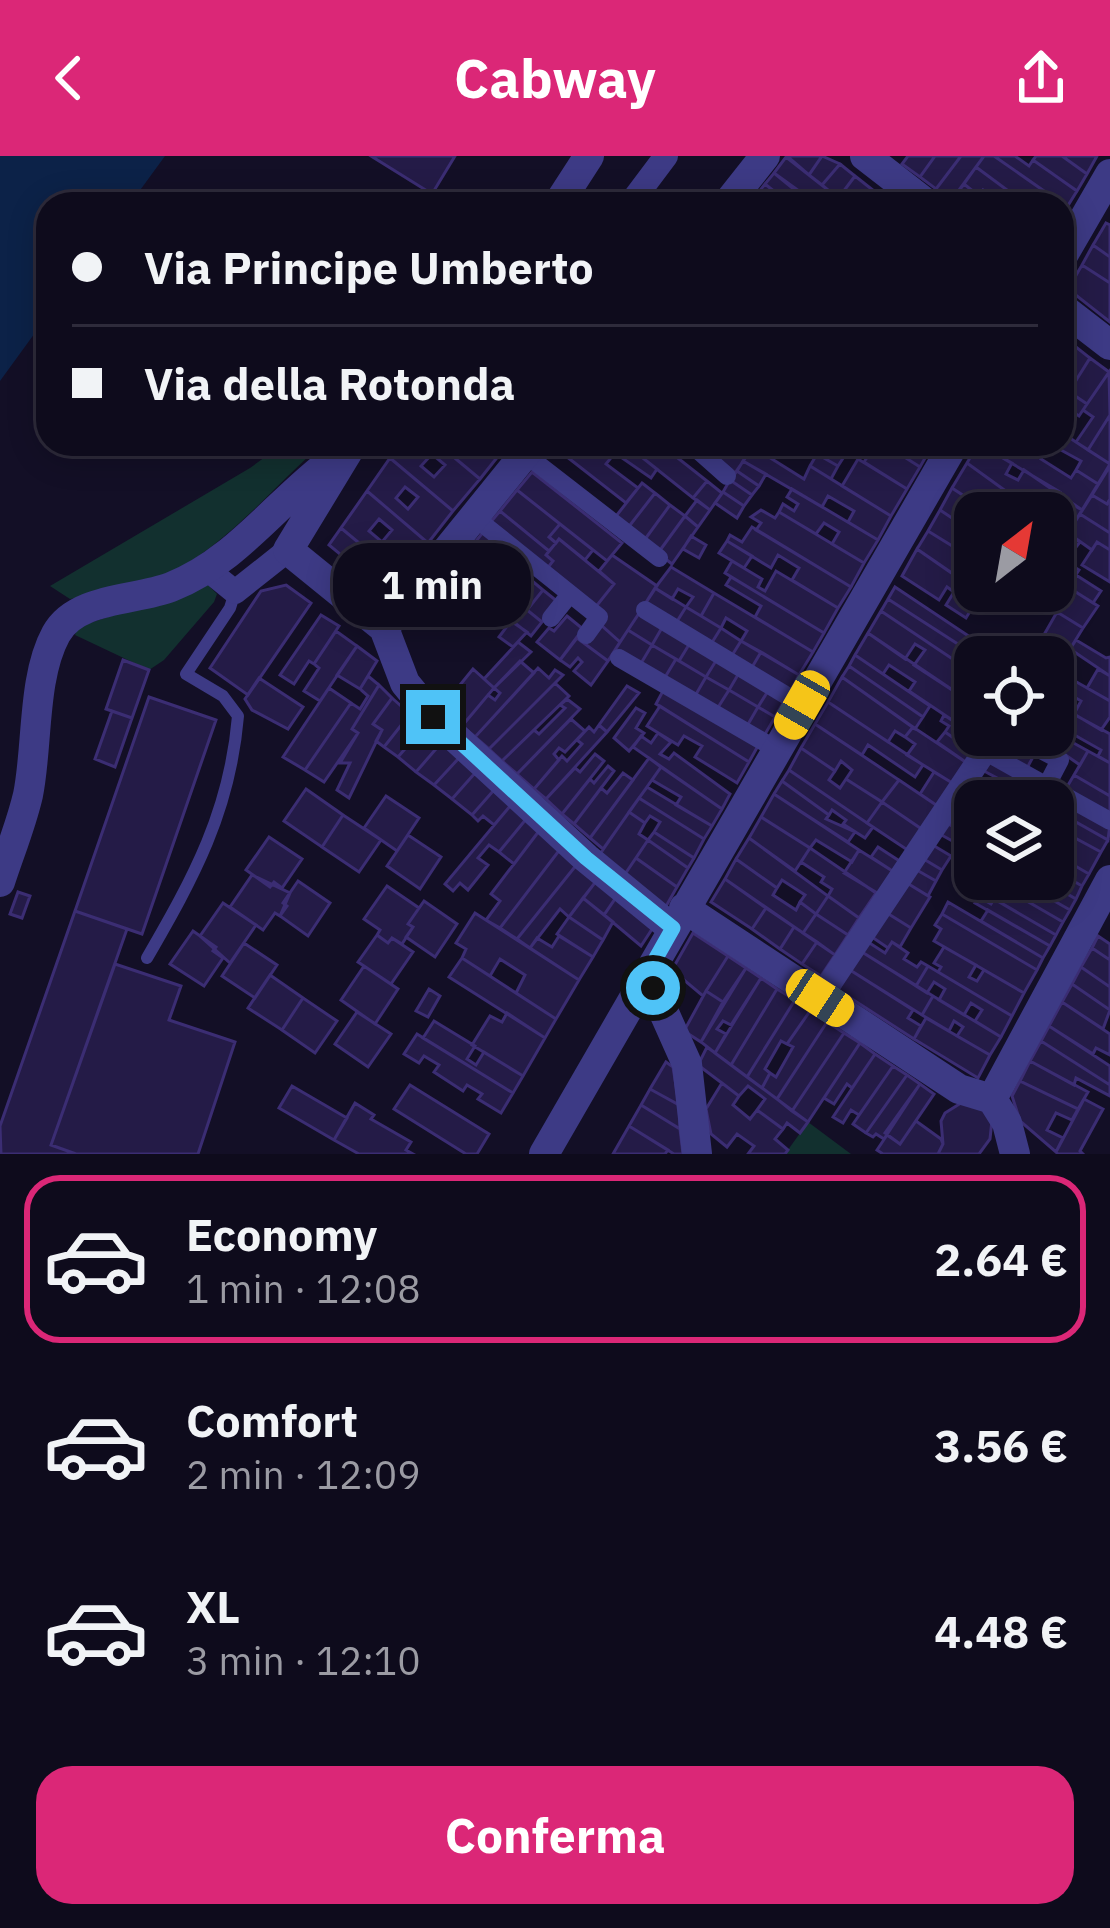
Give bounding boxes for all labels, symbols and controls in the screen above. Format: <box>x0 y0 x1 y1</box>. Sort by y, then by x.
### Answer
text: Cabway <box>454 43 656 113</box>
icon: back <box>36 45 102 111</box>
icon: share <box>1008 45 1074 111</box>
text: Via Principe Umberto <box>144 238 594 296</box>
text: Via della Rotonda <box>144 354 515 412</box>
north arrow <box>954 492 1074 612</box>
map controls <box>954 492 1074 900</box>
callout: 1 min <box>334 543 532 627</box>
text: 1 min <box>381 559 483 610</box>
button: locate <box>954 636 1074 756</box>
car <box>768 665 836 745</box>
route end <box>406 690 460 744</box>
button: layers <box>954 780 1074 900</box>
route start <box>626 961 680 1015</box>
car <box>780 963 860 1033</box>
icon: car <box>42 1205 150 1313</box>
text: Economy <box>186 1205 377 1263</box>
text: 2.64 € <box>934 1230 1068 1288</box>
text: 1 min · 12:08 <box>186 1263 421 1314</box>
icon: car <box>42 1391 150 1499</box>
text: Comfort <box>186 1391 358 1449</box>
text: 3.56 € <box>934 1416 1068 1474</box>
text: 2 min · 12:09 <box>186 1449 421 1500</box>
icon: car <box>42 1577 150 1685</box>
text: XL <box>186 1577 240 1635</box>
text: 4.48 € <box>934 1602 1068 1660</box>
text: 3 min · 12:10 <box>186 1635 421 1686</box>
button: Conferma <box>36 1766 1074 1904</box>

